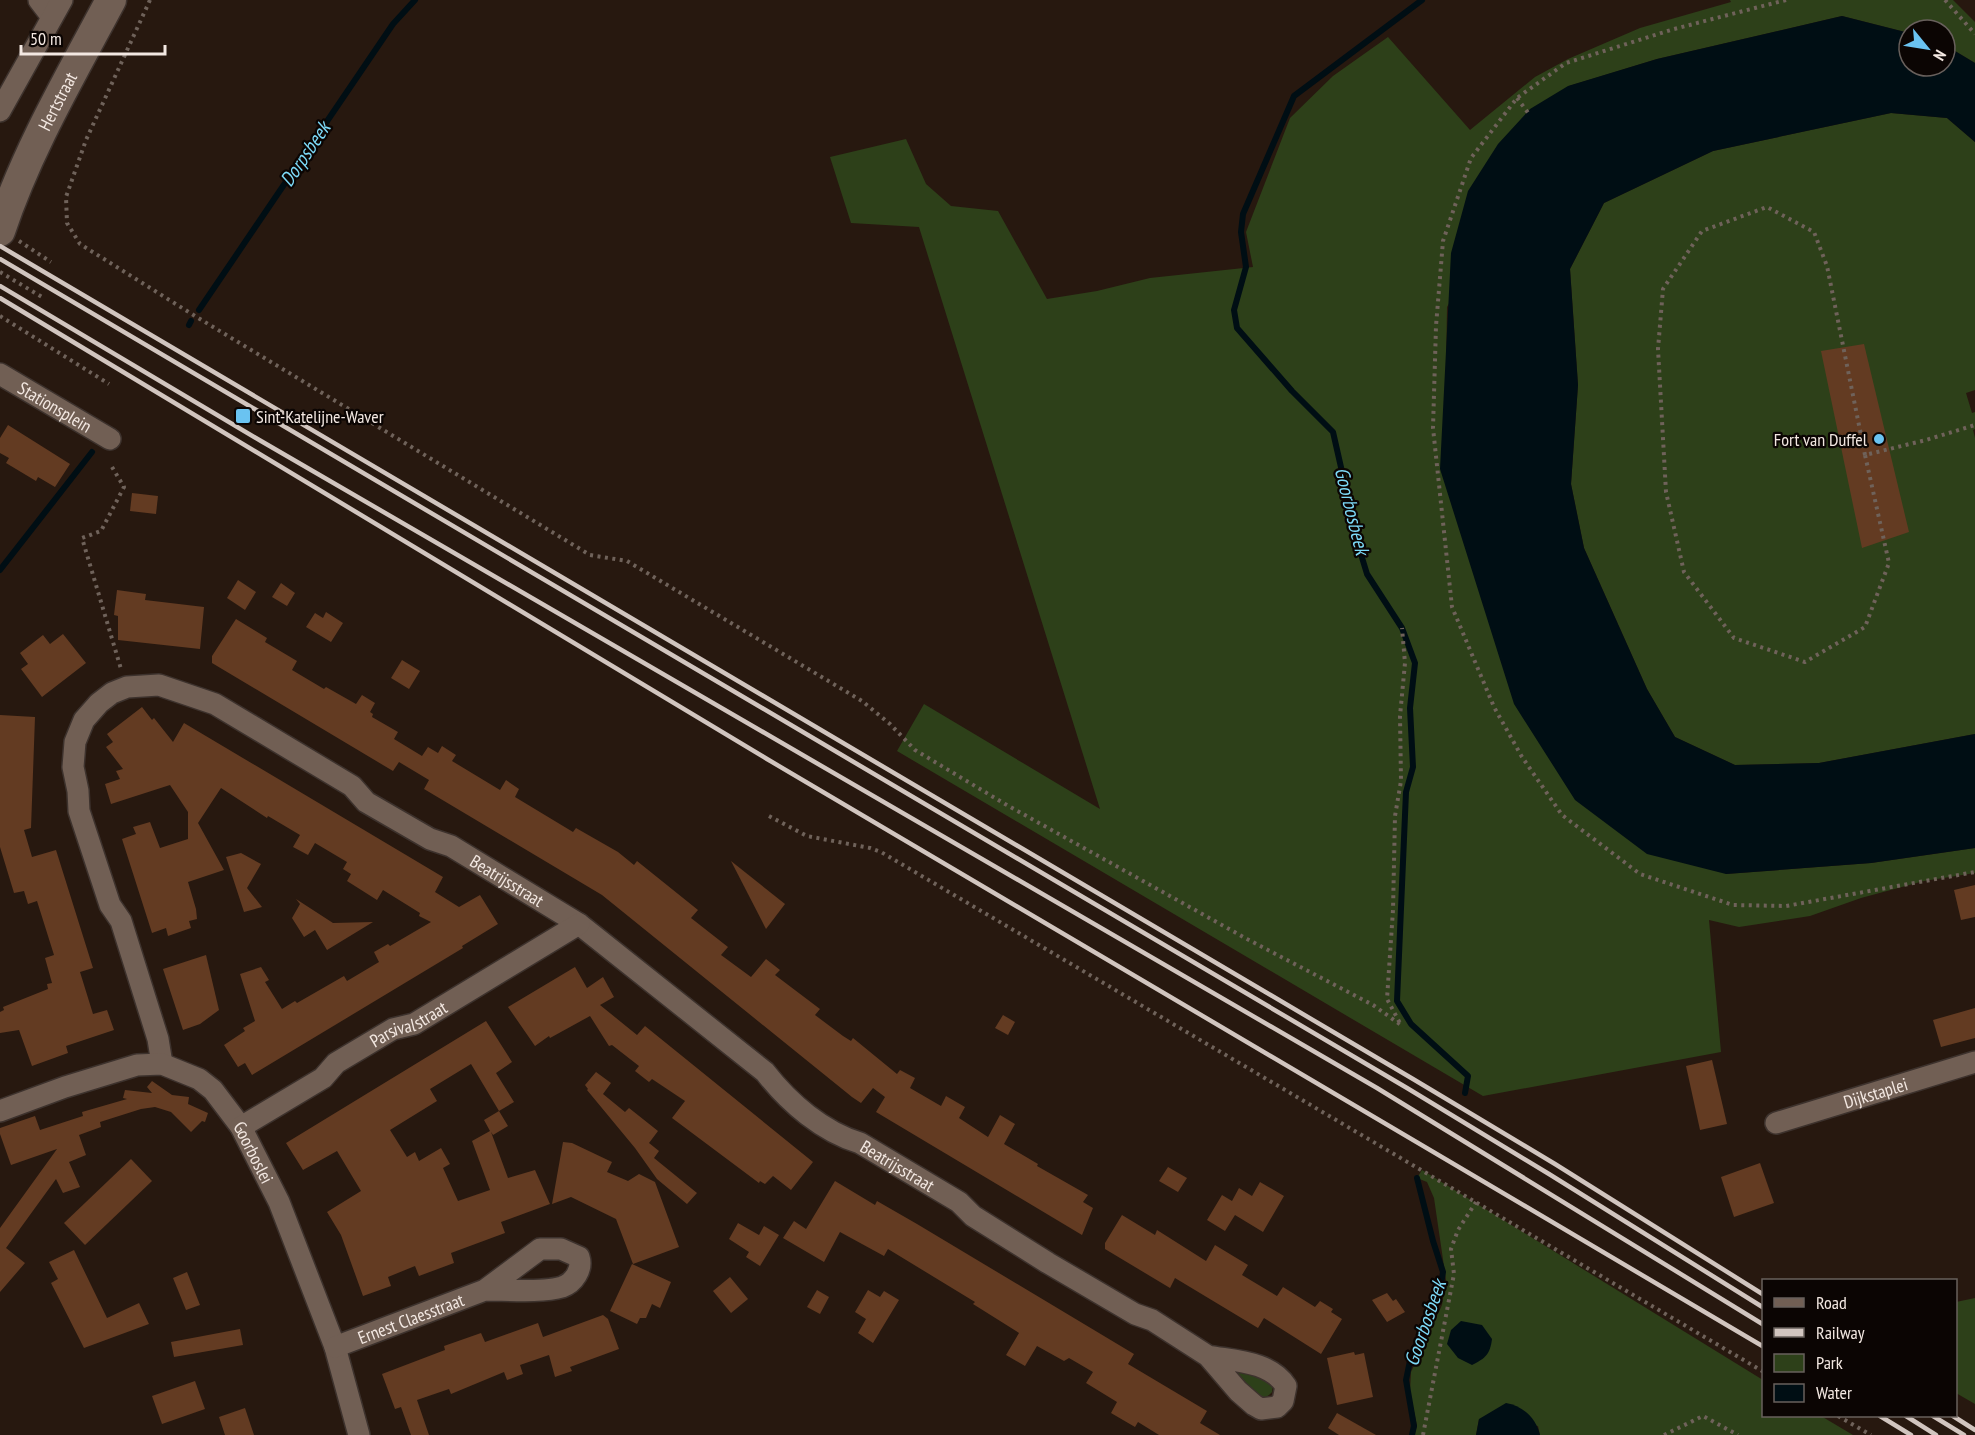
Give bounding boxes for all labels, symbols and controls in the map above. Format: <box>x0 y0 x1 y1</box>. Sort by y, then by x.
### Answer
scale bar <box>21 18 165 56</box>
north arrow <box>1897 18 1957 78</box>
text: 50 m <box>30 27 62 50</box>
text: N <box>1929 47 1951 64</box>
street label: Hertstraat <box>32 68 82 134</box>
water label: Dorpsbeek <box>274 115 337 191</box>
street label: Stationsplein <box>14 376 96 437</box>
place label: Sint-Katelijne-Waver <box>256 405 384 428</box>
marker: Sint-Katelijne-Waver <box>234 407 252 425</box>
place label: Fort van Duffel <box>1774 428 1868 451</box>
marker: Fort van Duffel <box>1872 432 1886 446</box>
water label: Goorbosbeek <box>1329 464 1376 560</box>
street label: Beatrijsstraat <box>466 849 548 911</box>
street label: Parsivalstraat <box>365 995 451 1052</box>
street label: Dijkstaplei <box>1841 1072 1910 1113</box>
street label: Goorboslei <box>229 1116 279 1187</box>
street label: Beatrijsstraat <box>856 1135 939 1196</box>
water label: Goorbosbeek <box>1398 1274 1453 1370</box>
legend <box>1762 1279 1957 1417</box>
street label: Ernest Claesstraat <box>355 1288 467 1349</box>
text: Road <box>1816 1291 1847 1314</box>
text: Railway <box>1816 1321 1865 1344</box>
text: Park <box>1816 1351 1843 1374</box>
text: Water <box>1816 1381 1852 1404</box>

